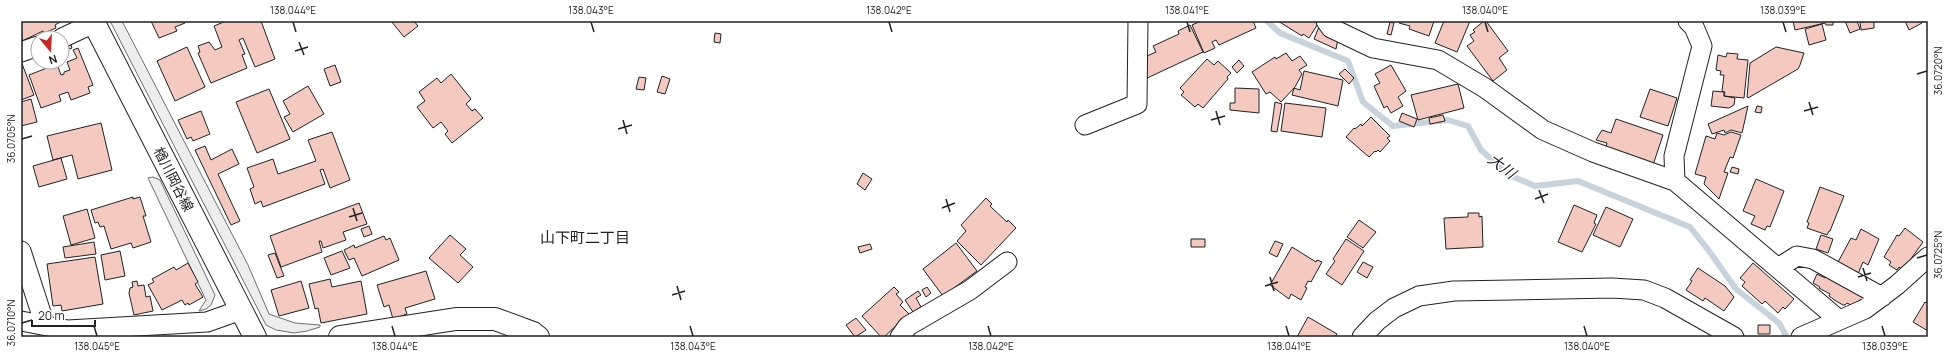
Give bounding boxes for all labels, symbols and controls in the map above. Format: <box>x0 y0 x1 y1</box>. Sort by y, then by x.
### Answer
text: 138.044°E <box>270 3 316 17</box>
text: 138.043°E <box>568 3 614 17</box>
text: 138.042°E <box>866 3 912 17</box>
text: 138.041°E <box>1165 3 1209 17</box>
text: 138.040°E <box>1462 3 1508 17</box>
text: 138.039°E <box>1760 3 1806 17</box>
north arrow <box>30 30 70 70</box>
text: 36.0720°N <box>1931 47 1945 95</box>
text: N <box>47 52 59 68</box>
text: 36.0705°N <box>4 115 18 163</box>
street label: 楢川岡谷線 <box>150 144 198 214</box>
water label: 大川 <box>1484 149 1522 185</box>
district label: 山下町二丁目 <box>540 227 630 248</box>
text: 36.0725°N <box>1931 231 1945 279</box>
text: 36.0710°N <box>4 299 18 346</box>
scale bar <box>32 302 95 328</box>
text: 20 m <box>38 307 65 324</box>
text: 138.045°E <box>74 339 120 353</box>
text: 138.044°E <box>372 339 418 353</box>
text: 138.043°E <box>670 339 716 353</box>
text: 138.042°E <box>968 339 1014 353</box>
text: 138.041°E <box>1267 339 1311 353</box>
text: 138.040°E <box>1564 339 1610 353</box>
text: 138.039°E <box>1862 339 1908 353</box>

